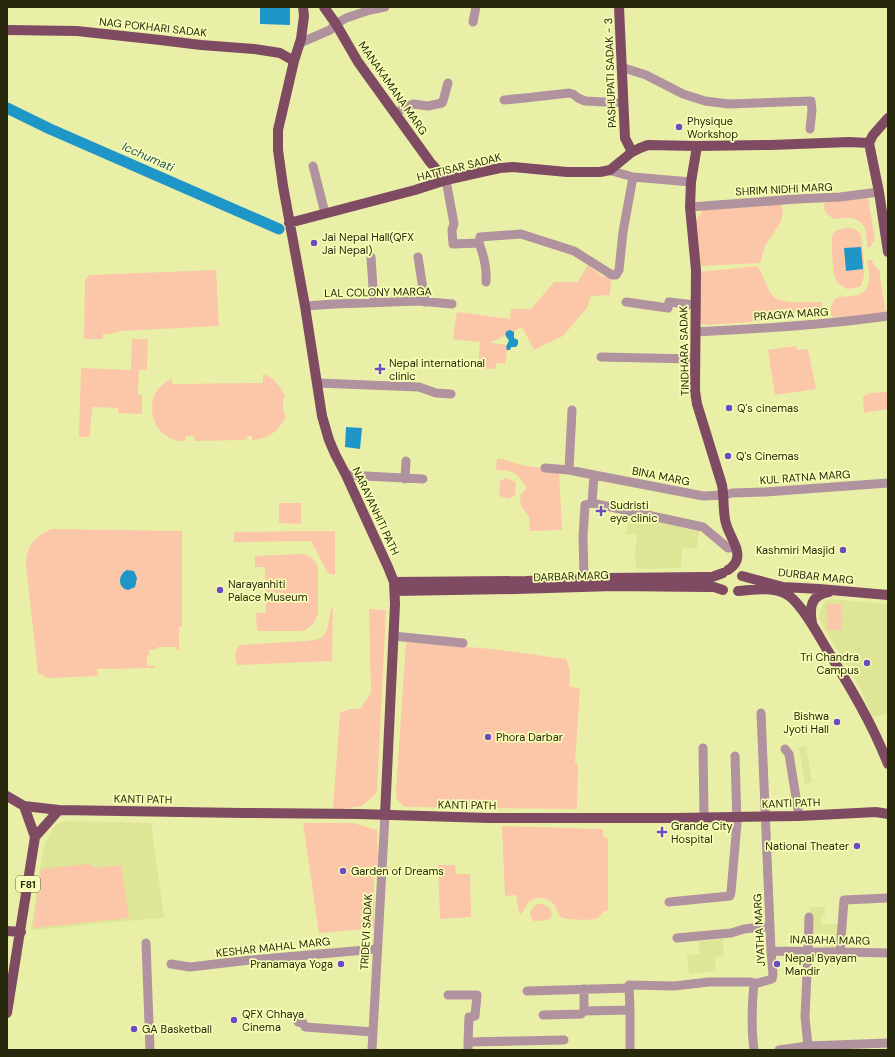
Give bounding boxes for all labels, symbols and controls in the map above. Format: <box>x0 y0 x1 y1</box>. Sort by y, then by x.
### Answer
street label: NAG POKHARI SADAK <box>98 14 208 40</box>
street label: PASHUPATI SADAK - 3 <box>601 18 619 128</box>
street label: MANAKAMANA MARG <box>355 39 431 137</box>
place label: Physique Workshop <box>687 114 738 141</box>
marker: Physique Workshop <box>674 122 684 132</box>
water label: Icchumati <box>120 138 177 176</box>
street label: HATTISAR SADAK <box>415 150 503 184</box>
street label: SHRIM NIDHI MARG <box>735 179 833 199</box>
place label: Jai Nepal Hall(QFX Jai Nepal) <box>322 230 414 257</box>
marker: Jai Nepal Hall(QFX Jai Nepal) <box>309 238 319 248</box>
street label: LAL COLONY MARGA <box>324 284 432 300</box>
street label: PRAGYA MARG <box>753 304 829 324</box>
street label: TINDHARA SADAK <box>676 305 692 396</box>
place label: Nepal international clinic <box>389 356 485 383</box>
marker: Nepal international clinic <box>374 363 386 375</box>
place label: Q's cinemas <box>737 401 799 415</box>
marker: Q's cinemas <box>724 403 734 413</box>
place label: Q's Cinemas <box>736 449 799 463</box>
marker: Q's Cinemas <box>723 451 733 461</box>
street label: BINA MARG <box>631 464 691 488</box>
street label: NARAYANHITI PATH <box>349 465 403 557</box>
street label: KUL RATNA MARG <box>759 467 851 487</box>
place label: Sudristi eye clinic <box>610 498 657 525</box>
marker: Sudristi eye clinic <box>595 505 607 517</box>
place label: Kashmiri Masjid <box>756 543 835 557</box>
marker: Kashmiri Masjid <box>838 545 848 555</box>
street label: DURBAR MARG <box>777 565 855 587</box>
street label: DARBAR MARG <box>533 568 609 584</box>
place label: Narayanhiti Palace Museum <box>228 577 308 604</box>
marker: Narayanhiti Palace Museum <box>215 585 225 595</box>
place label: Tri Chandra Campus <box>800 650 859 677</box>
marker: Tri Chandra Campus <box>862 658 872 668</box>
place label: Bishwa Jyoti Hall <box>783 709 829 736</box>
marker: Bishwa Jyoti Hall <box>832 717 842 727</box>
place label: Phora Darbar <box>496 730 563 744</box>
marker: Phora Darbar <box>483 732 493 742</box>
street label: KANTI PATH <box>114 791 172 807</box>
street label: KANTI PATH <box>762 795 820 811</box>
street label: KANTI PATH <box>438 797 496 813</box>
place label: Grande City Hospital <box>671 819 733 846</box>
marker: Grande City Hospital <box>656 826 668 838</box>
place label: National Theater <box>765 839 849 853</box>
marker: National Theater <box>852 841 862 851</box>
place label: Garden of Dreams <box>351 864 444 878</box>
marker: Garden of Dreams <box>338 866 348 876</box>
road number: F81 <box>16 876 40 892</box>
street label: TRIDEVI SADAK <box>357 893 375 970</box>
street label: JYATHA MARG <box>750 893 768 967</box>
street label: INABAHA MARG <box>790 932 870 948</box>
street label: KESHAR MAHAL MARG <box>215 934 331 960</box>
place label: Nepal Byayam Mandir <box>785 951 857 978</box>
place label: Pranamaya Yoga <box>250 957 333 971</box>
marker: Pranamaya Yoga <box>336 959 346 969</box>
marker: Nepal Byayam Mandir <box>772 959 782 969</box>
place label: QFX Chhaya Cinema <box>242 1007 304 1034</box>
marker: QFX Chhaya Cinema <box>229 1015 239 1025</box>
place label: GA Basketball <box>142 1022 212 1036</box>
marker: GA Basketball <box>129 1024 139 1034</box>

